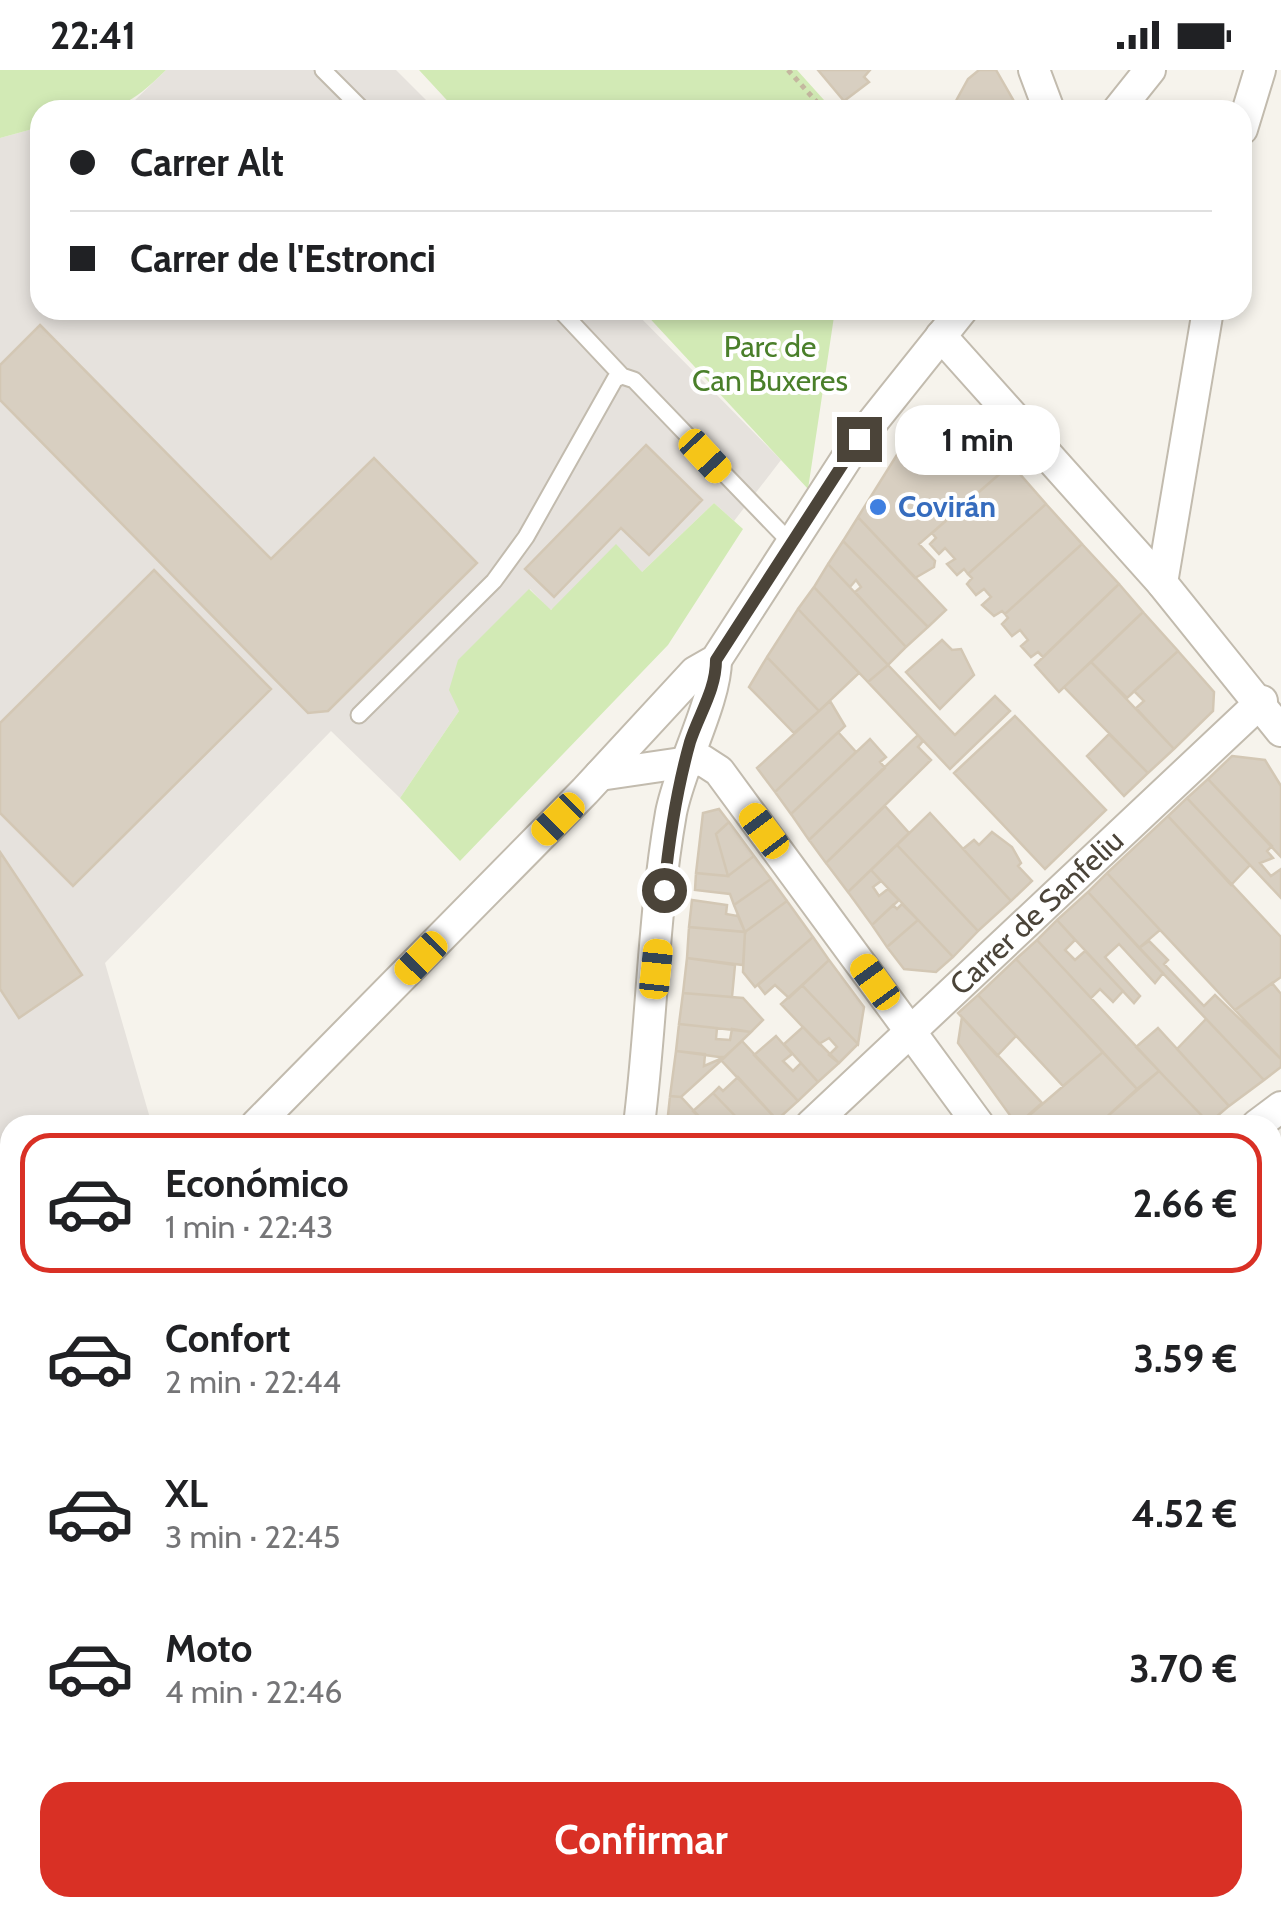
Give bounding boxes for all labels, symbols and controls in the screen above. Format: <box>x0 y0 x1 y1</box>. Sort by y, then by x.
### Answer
text: 22:41 <box>50 12 136 59</box>
text: Carrer Alt <box>130 139 284 186</box>
text: Carrer de l'Estronci <box>130 235 436 282</box>
park label: Parc de Can Buxeres <box>692 328 848 399</box>
callout: 1 min <box>894 404 1059 474</box>
route end <box>837 417 882 462</box>
text: 1 min <box>941 420 1014 459</box>
car <box>674 424 736 488</box>
place label: Covirán <box>898 488 996 525</box>
marker: Covirán <box>867 496 889 518</box>
car <box>526 787 590 851</box>
car <box>734 798 794 864</box>
street label: Carrer de Sanfeliu <box>942 822 1131 1003</box>
route start <box>642 868 687 913</box>
car <box>389 926 453 990</box>
car <box>638 938 674 1000</box>
car <box>845 949 905 1015</box>
icon: car <box>45 1158 135 1248</box>
text: Económico <box>165 1160 349 1207</box>
text: 2.66 € <box>1133 1180 1237 1227</box>
text: 1 min · 22:43 <box>165 1207 333 1246</box>
icon: car <box>45 1313 135 1403</box>
text: Confort <box>165 1315 290 1362</box>
text: 3.59 € <box>1133 1335 1237 1382</box>
text: 2 min · 22:44 <box>165 1362 341 1401</box>
icon: car <box>45 1468 135 1558</box>
text: XL <box>165 1470 208 1517</box>
text: 4.52 € <box>1132 1490 1237 1537</box>
text: 3 min · 22:45 <box>165 1517 340 1556</box>
icon: car <box>45 1623 135 1713</box>
text: Moto <box>165 1625 252 1672</box>
text: 3.70 € <box>1129 1645 1237 1692</box>
text: 4 min · 22:46 <box>165 1672 342 1711</box>
button: Confirmar <box>40 1782 1242 1897</box>

